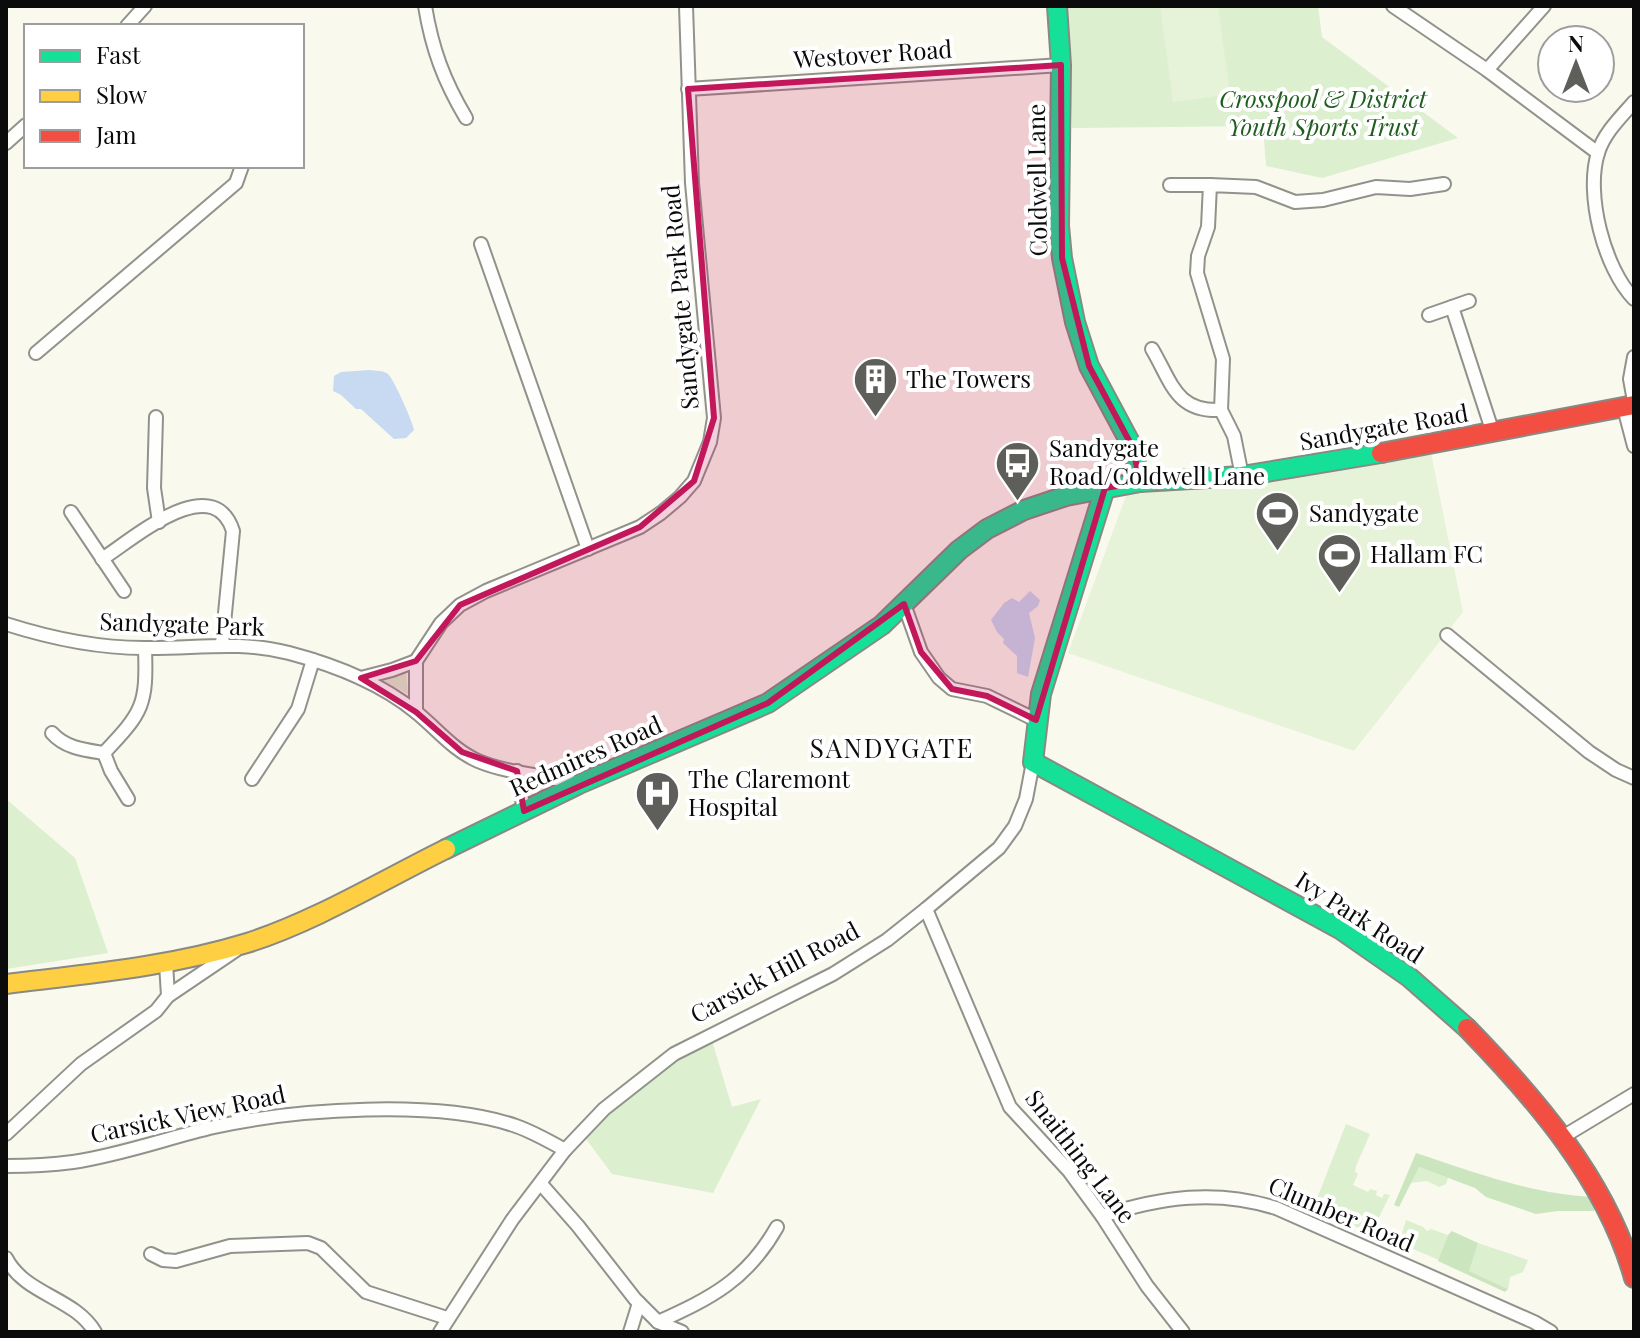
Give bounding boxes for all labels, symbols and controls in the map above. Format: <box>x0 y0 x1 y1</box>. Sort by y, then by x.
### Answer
legend <box>24 24 304 168</box>
north arrow <box>1536 24 1616 104</box>
text: N <box>1568 28 1584 58</box>
street label: Westover Road <box>792 32 953 75</box>
text: Fast <box>96 38 141 70</box>
text: Slow <box>96 78 148 110</box>
park label: Crosspool & District Youth Sports Trust <box>1219 82 1428 142</box>
street label: Coldwell Lane <box>1019 103 1053 257</box>
text: Jam <box>95 118 137 150</box>
street label: Sandygate Park Road <box>653 183 705 411</box>
building icon: The Towers <box>851 356 899 419</box>
place label: The Towers <box>906 362 1031 394</box>
street label: Sandygate Road <box>1297 395 1471 457</box>
place label: Sandygate Road/Coldwell Lane <box>1049 431 1265 491</box>
bus stop icon: Sandygate Road/Coldwell Lane <box>994 439 1042 502</box>
sports icon: Sandygate <box>1254 490 1302 553</box>
place label: Sandygate <box>1309 496 1419 528</box>
sports icon: Hallam FC <box>1315 531 1363 594</box>
place label: Hallam FC <box>1370 537 1483 569</box>
street label: Sandygate Park <box>99 604 266 642</box>
street label: Redmires Road <box>504 707 666 803</box>
district label: SANDYGATE <box>810 730 974 765</box>
place label: The Claremont Hospital <box>688 762 850 822</box>
hospital icon: The Claremont Hospital <box>633 770 681 833</box>
street label: Ivy Park Road <box>1290 863 1430 970</box>
street label: Carsick Hill Road <box>684 913 864 1029</box>
street label: Carsick View Road <box>87 1077 288 1149</box>
street label: Snaithing Lane <box>1019 1082 1144 1229</box>
street label: Clumber Road <box>1264 1168 1419 1258</box>

